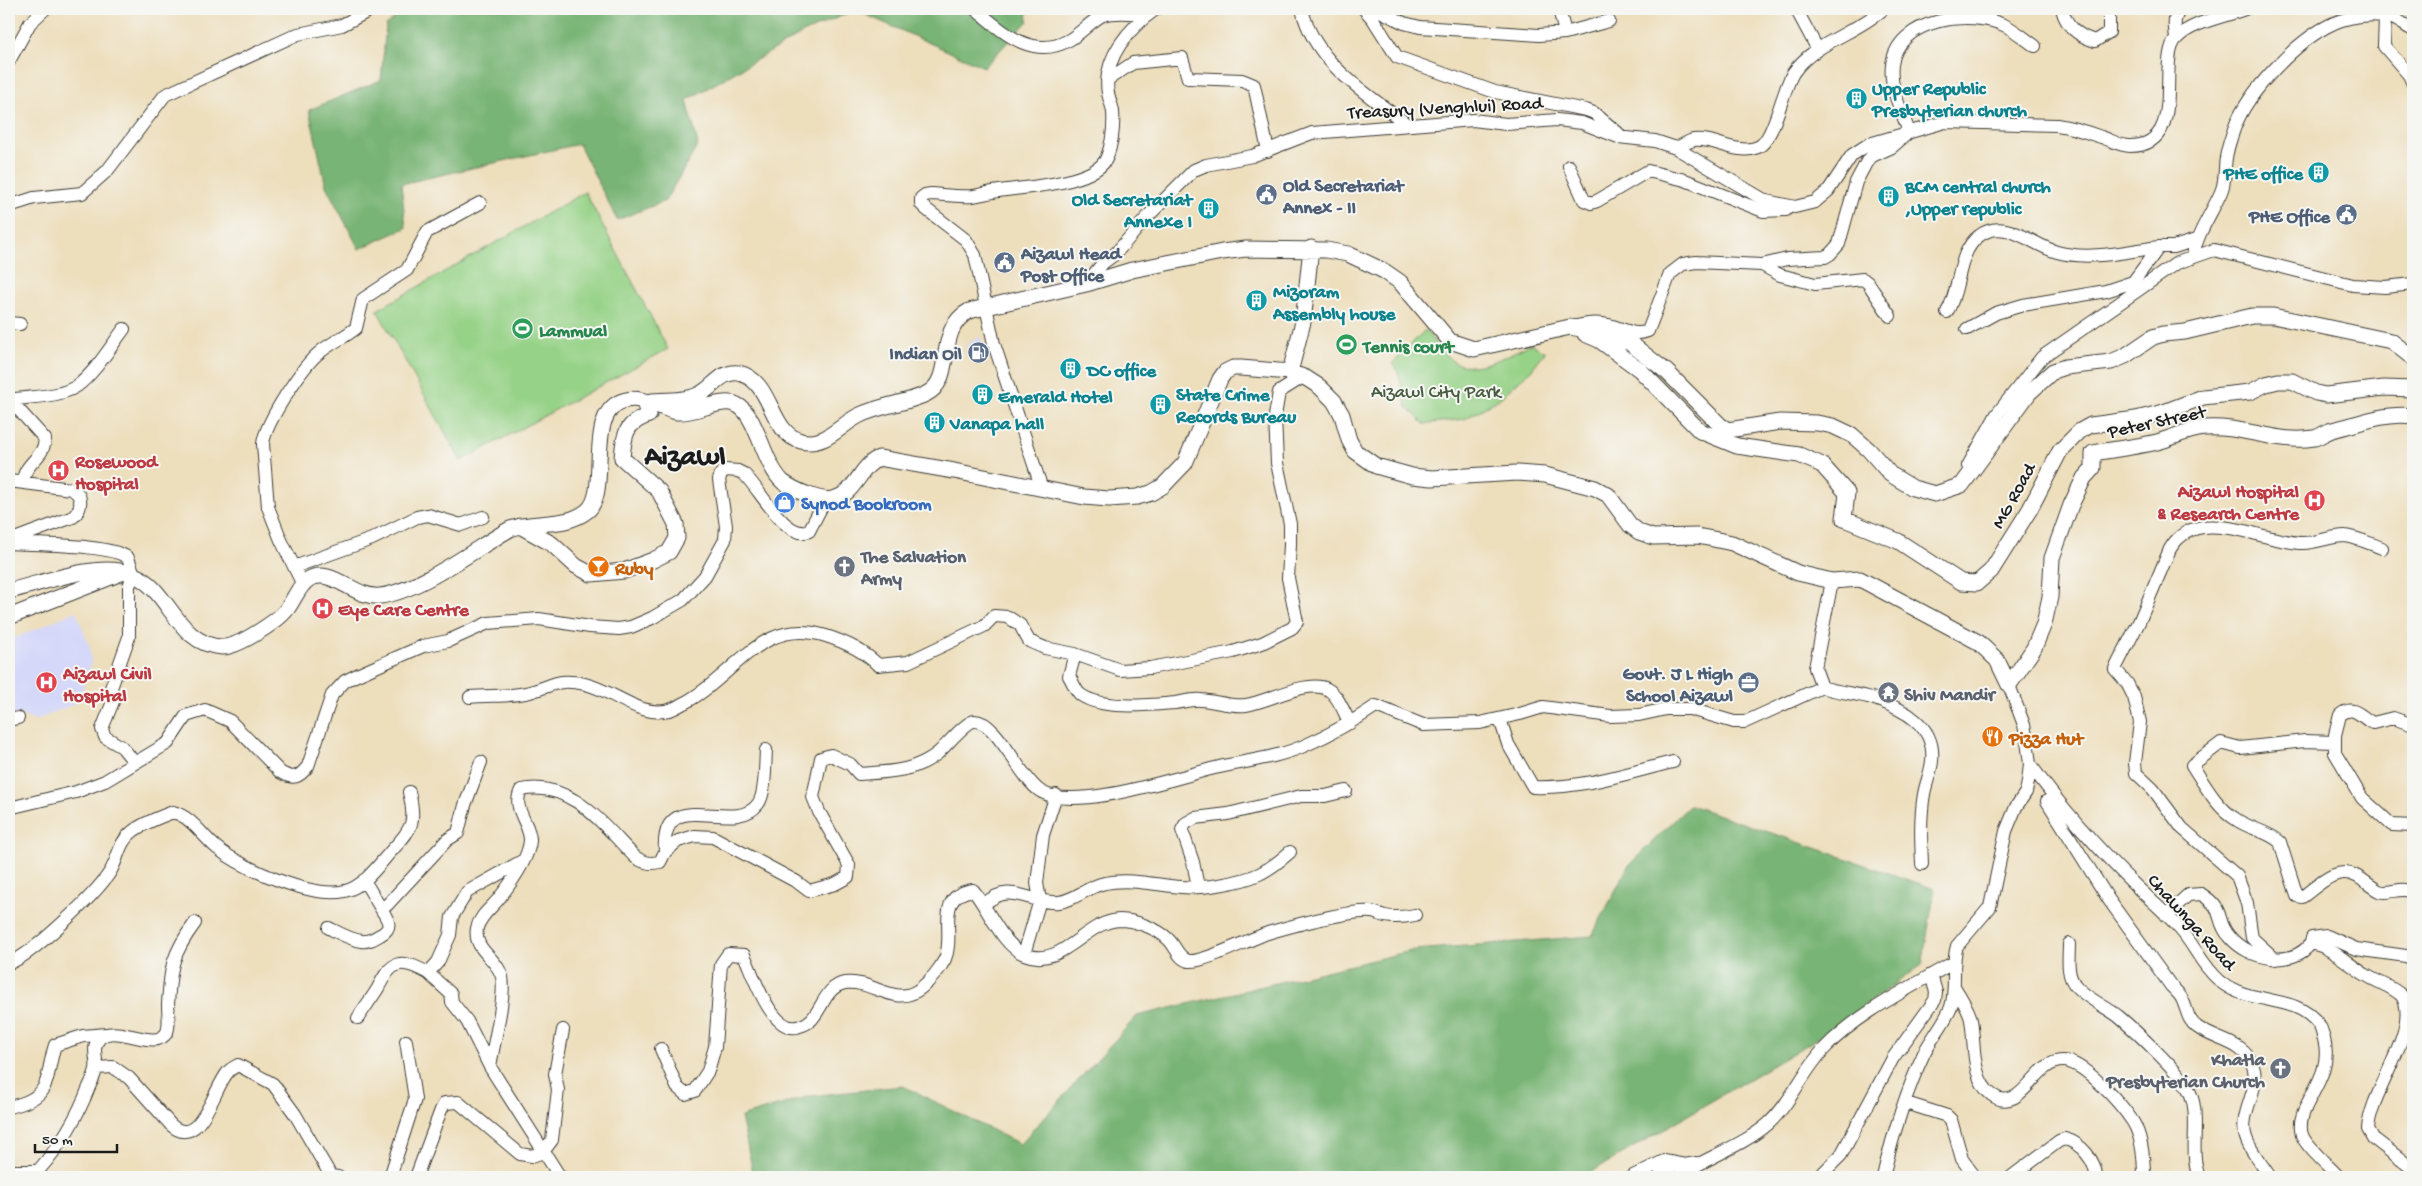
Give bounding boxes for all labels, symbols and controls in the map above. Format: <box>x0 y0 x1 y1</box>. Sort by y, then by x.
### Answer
place label: Upper Republic Presbyterian church <box>1871 79 2028 124</box>
building icon: Upper Republic Presbyterian church <box>1844 86 1868 110</box>
street label: Treasury (Venghlui) Road <box>1346 93 1545 126</box>
building icon: PHE office <box>2307 160 2331 184</box>
place label: PHE office <box>2222 164 2304 187</box>
place label: Old Secretariat Annex - II <box>1282 176 1406 221</box>
place label: BCM central church ,Upper republic <box>1904 177 2051 222</box>
public building icon: Old Secretariat Annex - II <box>1255 183 1279 207</box>
building icon: BCM central church ,Upper republic <box>1877 184 1901 208</box>
place label: Old Secretariat Annexe I <box>1072 190 1194 235</box>
building icon: Old Secretariat Annexe I <box>1196 197 1220 221</box>
public building icon: PHE Office <box>2334 203 2358 227</box>
place label: PHE Office <box>2248 207 2331 230</box>
place label: Aizawl Head Post Office <box>1020 244 1123 289</box>
public building icon: Aizawl Head Post Office <box>993 251 1017 275</box>
place label: Mizoram Assembly house <box>1272 282 1397 327</box>
building icon: Mizoram Assembly house <box>1245 289 1269 313</box>
sports icon: Lammual <box>511 317 535 341</box>
place label: Lammual <box>539 321 607 344</box>
sports icon: Tennis court <box>1335 333 1359 357</box>
place label: Tennis court <box>1361 337 1456 360</box>
fuel station icon: Indian Oil <box>966 340 990 364</box>
place label: Indian Oil <box>889 344 962 367</box>
building icon: DC office <box>1059 357 1083 381</box>
place label: DC office <box>1085 361 1157 384</box>
park label: Aizawl City Park <box>1371 382 1502 405</box>
building icon: Emerald Hotel <box>970 383 994 407</box>
place label: State Crime Records Bureau <box>1175 385 1296 430</box>
place label: Emerald Hotel <box>998 387 1113 410</box>
building icon: State Crime Records Bureau <box>1148 392 1172 416</box>
street label: Peter Street <box>2105 401 2210 445</box>
building icon: Vanapa hall <box>922 410 946 434</box>
place label: Vanapa hall <box>949 414 1044 437</box>
district label: Aizawl <box>643 442 726 476</box>
place label: Rosewood Hospital <box>74 452 159 497</box>
street label: MG Road <box>1988 458 2043 533</box>
hospital icon: Rosewood Hospital <box>47 459 71 483</box>
place label: Aizawl Hospital & Research Centre <box>2157 482 2300 527</box>
hospital icon: Aizawl Hospital & Research Centre <box>2303 489 2327 513</box>
shop icon: Synod Bookroom <box>773 490 797 514</box>
place label: Synod Bookroom <box>801 494 932 517</box>
place label: The Salvation Army <box>859 547 967 592</box>
church icon: The Salvation Army <box>833 554 857 578</box>
bar icon: Ruby <box>587 555 611 579</box>
place label: Ruby <box>614 559 654 582</box>
hospital icon: Eye Care Centre <box>310 596 334 620</box>
place label: Eye Care Centre <box>338 600 470 623</box>
place label: Aizawl Civil Hospital <box>62 664 152 709</box>
place label: Govt. J L High School Aizawl <box>1623 664 1734 709</box>
hospital icon: Aizawl Civil Hospital <box>35 671 59 695</box>
office icon: Govt. J L High School Aizawl <box>1737 671 1761 695</box>
temple icon: Shiv Mandir <box>1876 681 1900 705</box>
place label: Shiv Mandir <box>1904 685 1997 708</box>
restaurant icon: Pizza Hut <box>1981 725 2005 749</box>
place label: Pizza Hut <box>2008 729 2085 752</box>
street label: Chawnga Road <box>2141 870 2241 978</box>
place label: Khatla Presbyterian Church <box>2105 1050 2266 1095</box>
church icon: Khatla Presbyterian Church <box>2269 1057 2293 1081</box>
scale bar <box>35 1121 118 1153</box>
text: 50 m <box>42 1132 73 1150</box>

